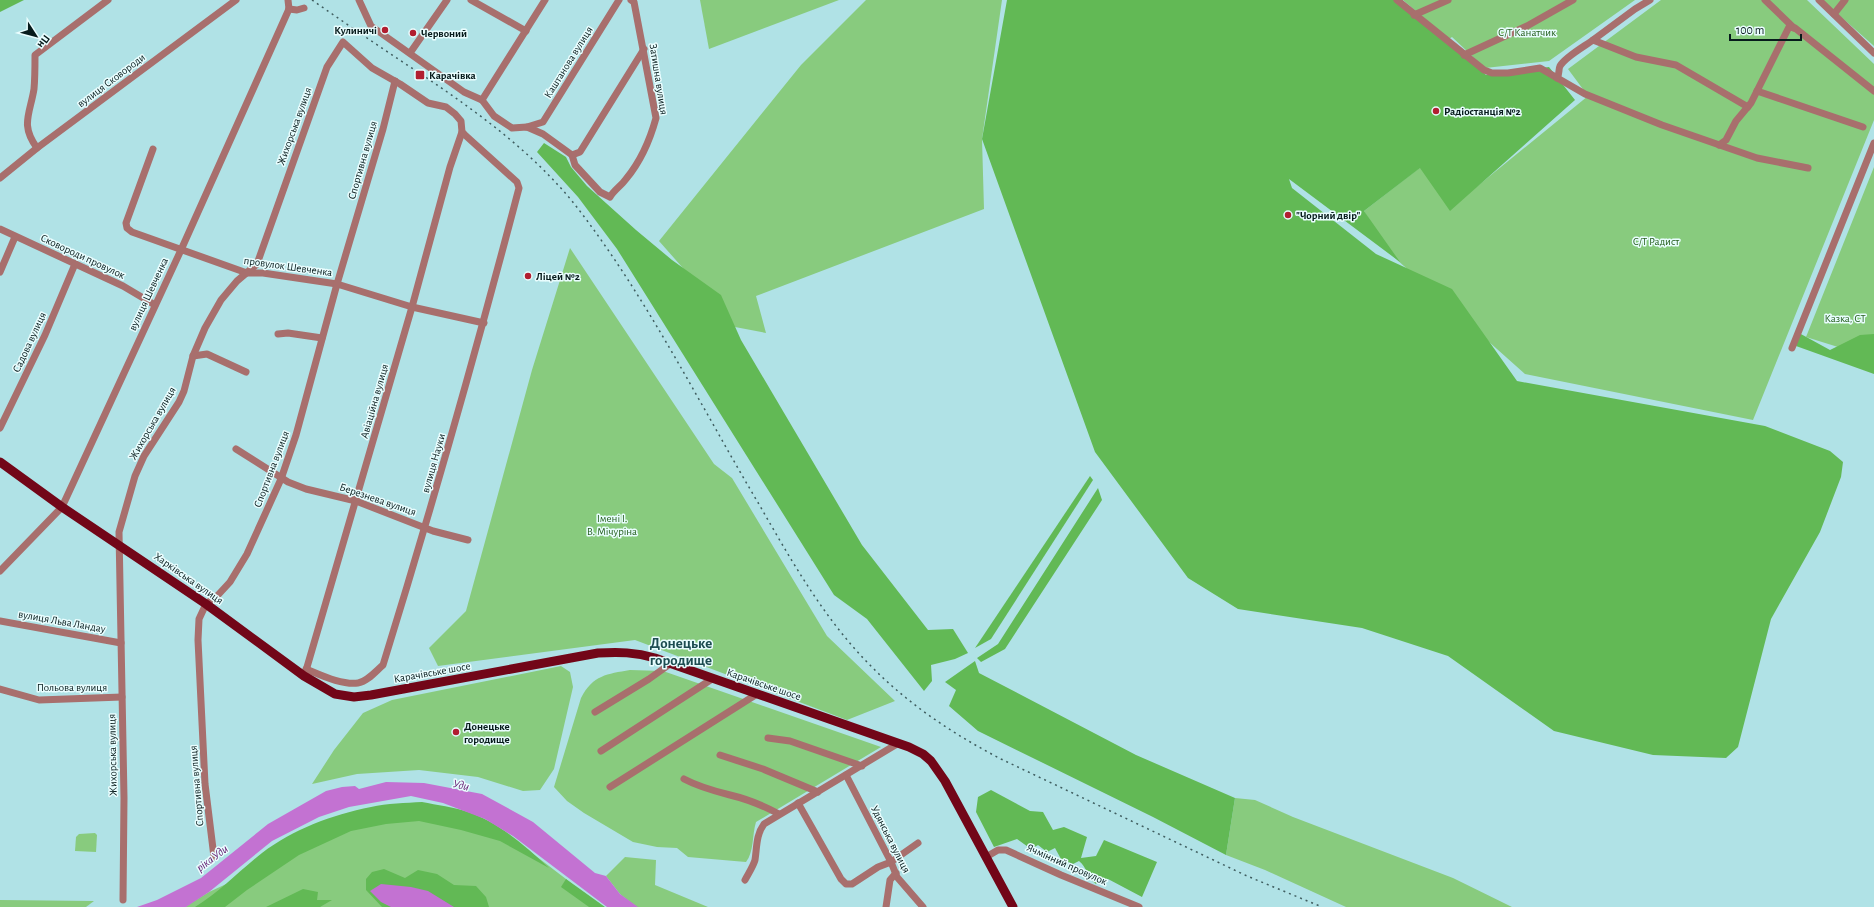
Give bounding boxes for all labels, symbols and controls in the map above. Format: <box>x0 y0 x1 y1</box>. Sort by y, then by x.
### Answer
north arrow <box>16 16 56 56</box>
scale bar <box>1730 16 1801 42</box>
text: 100 m <box>1736 24 1764 36</box>
place label: Кулиничі <box>334 25 377 36</box>
marker: Кулиничі <box>380 25 390 35</box>
street label: Каштанова вулиця <box>542 25 595 100</box>
park label: С/Т Канатчик <box>1498 27 1556 38</box>
marker: Червоний <box>408 28 418 38</box>
place label: Червоний <box>421 28 467 39</box>
text: Пн <box>35 33 52 50</box>
street label: Затишна вулиця <box>647 43 670 115</box>
street label: вулиця Сковороди <box>75 51 147 109</box>
marker: Карачівка <box>414 69 426 81</box>
place label: Карачівка <box>429 70 476 81</box>
street label: Жихорська вулиця <box>275 86 314 167</box>
marker: Радiостанцiя №2 <box>1431 106 1441 116</box>
place label: Радiостанцiя №2 <box>1444 106 1521 117</box>
street label: Спортивна вулиця <box>346 120 379 201</box>
marker: "Чорний двір" <box>1283 210 1293 220</box>
place label: "Чорний двір" <box>1296 210 1360 221</box>
street label: Сковороди провулок <box>39 232 127 281</box>
park label: С/Т Радист <box>1633 236 1679 247</box>
street label: провулок Шевченка <box>243 255 333 278</box>
street label: вулиця Шевченка <box>127 256 170 332</box>
marker: Ліцей №2 <box>523 271 533 281</box>
place label: Ліцей №2 <box>536 271 580 282</box>
street label: Садова вулиця <box>11 310 48 374</box>
park label: Казка, СТ <box>1824 313 1866 324</box>
street label: Авіаційна вулиця <box>359 363 390 440</box>
street label: Жихорська вулиця <box>127 385 178 462</box>
street label: Спортивна вулиця <box>252 429 291 509</box>
street label: вулиця Науки <box>420 432 447 494</box>
street label: Березнева вулиця <box>338 481 418 518</box>
park label: Імені І. В. Мічуріна <box>587 513 637 537</box>
street label: Харківська вулиця <box>152 551 225 606</box>
street label: вулиця Льва Ландау <box>17 608 107 635</box>
district label: Донецьке городище <box>650 636 712 668</box>
street label: Карачівське шосе <box>393 660 471 685</box>
street label: Карачівське шосе <box>725 667 802 702</box>
street label: Польова вулиця <box>37 682 107 693</box>
street label: Жихорська вулиця <box>106 714 119 796</box>
place label: Донецьке городище <box>464 721 510 745</box>
marker: Донецьке городище <box>451 727 461 737</box>
street label: Спортивна вулиця <box>187 745 206 827</box>
water label: Уди <box>452 777 470 793</box>
street label: Удянська вулиця <box>869 804 912 875</box>
water label: ріка Уди <box>194 842 231 874</box>
street label: Ячмінний провулок <box>1025 842 1109 887</box>

